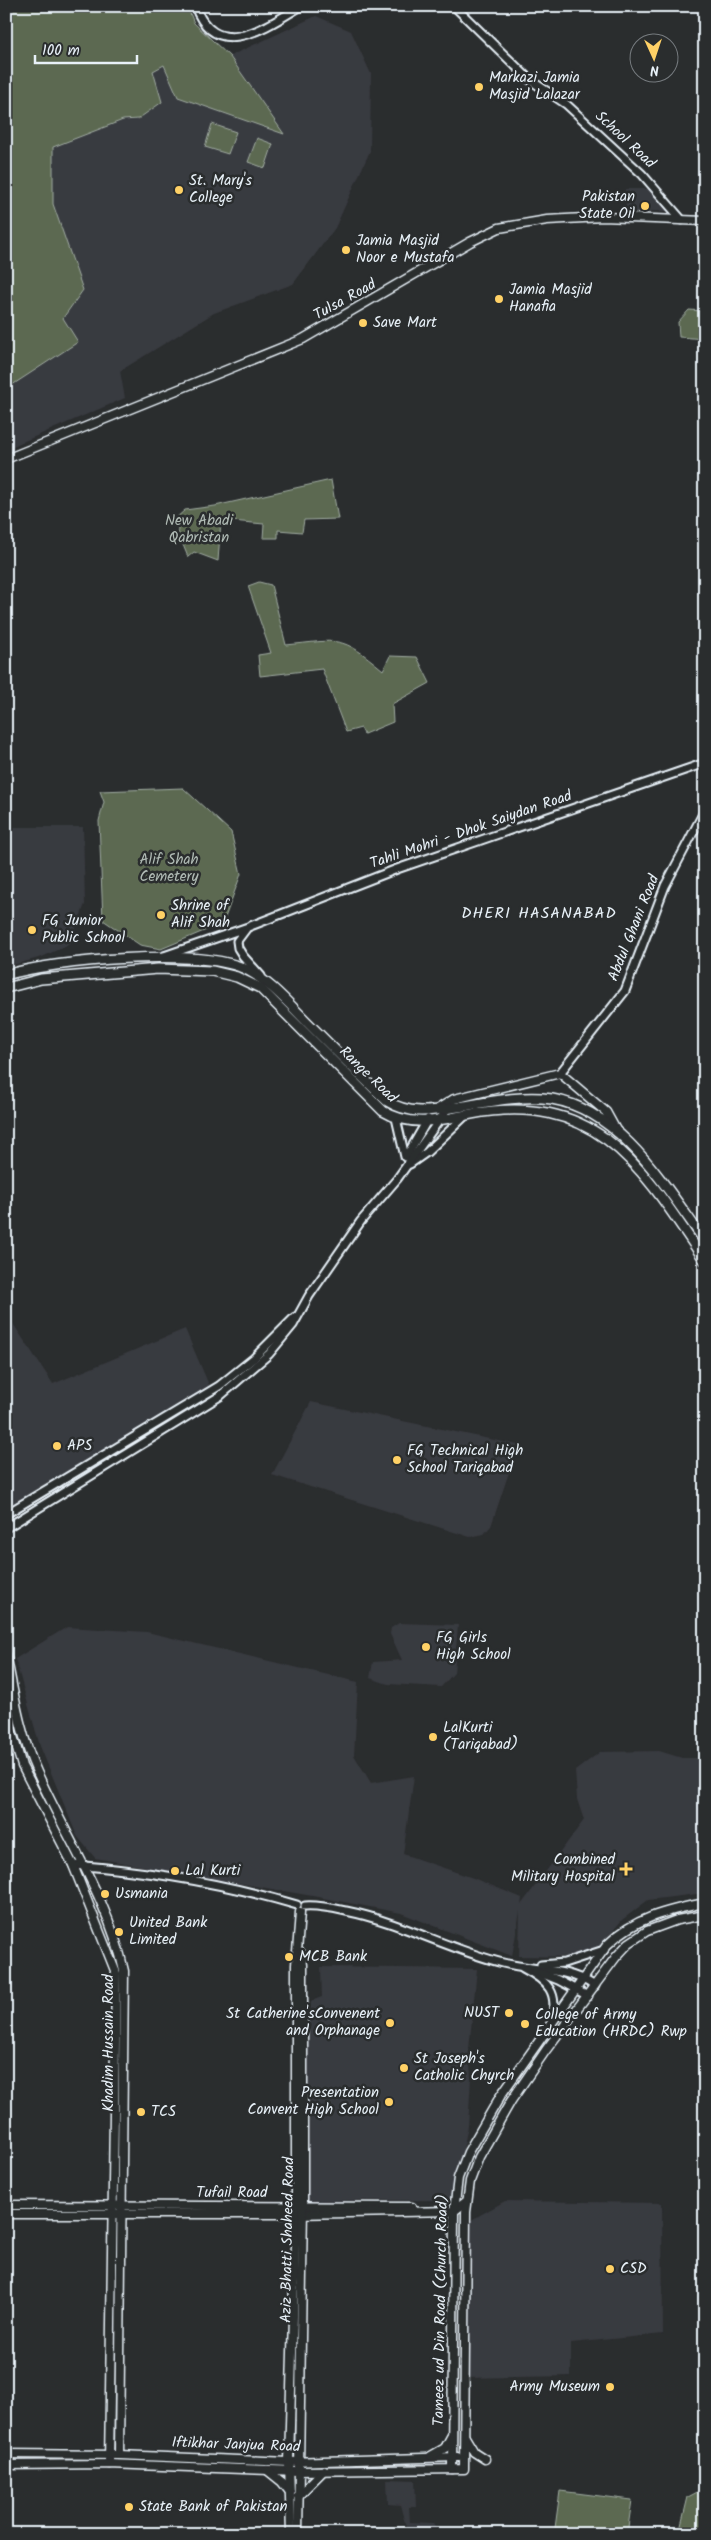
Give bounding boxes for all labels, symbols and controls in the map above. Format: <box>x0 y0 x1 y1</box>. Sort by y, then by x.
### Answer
scale bar <box>35 32 138 64</box>
north arrow <box>628 32 678 82</box>
text: 100 m <box>42 39 80 63</box>
text: N <box>649 59 660 81</box>
place label: Markazi Jamia Masjid Lalazar <box>489 66 581 107</box>
marker: Markazi Jamia Masjid Lalazar <box>473 81 485 93</box>
street label: School Road <box>589 105 661 175</box>
place label: St. Mary's College <box>189 169 252 210</box>
marker: St. Mary's College <box>173 184 185 196</box>
place label: Pakistan State Oil <box>579 185 635 226</box>
marker: Pakistan State Oil <box>639 200 651 212</box>
place label: Jamia Masjid Noor e Mustafa <box>356 229 454 270</box>
marker: Jamia Masjid Noor e Mustafa <box>340 244 352 256</box>
street label: Tulsa Road <box>309 273 381 327</box>
place label: Jamia Masjid Hanafia <box>509 278 592 319</box>
marker: Jamia Masjid Hanafia <box>493 293 505 305</box>
place label: Save Mart <box>373 311 437 335</box>
marker: Save Mart <box>357 317 369 329</box>
park label: New Abadi Qabristan <box>165 509 234 550</box>
street label: Tahli Mohri - Dhok Saiydan Road <box>367 784 576 876</box>
park label: Alif Shah Cemetery <box>139 848 199 889</box>
street label: Abdul Ghani Road <box>602 871 667 985</box>
place label: Shrine of Alif Shah <box>171 894 230 935</box>
district label: DHERI HASANABAD <box>461 901 617 926</box>
place label: FG Junior Public School <box>42 909 125 950</box>
marker: Shrine of Alif Shah <box>155 909 167 921</box>
marker: FG Junior Public School <box>26 924 38 936</box>
street label: Range Road <box>333 1041 403 1110</box>
place label: APS <box>67 1434 92 1458</box>
place label: FG Technical High School Tariqabad <box>407 1439 523 1480</box>
marker: APS <box>51 1440 63 1452</box>
marker: FG Technical High School Tariqabad <box>391 1454 403 1466</box>
place label: FG Girls High School <box>436 1626 511 1667</box>
marker: FG Girls High School <box>420 1641 432 1653</box>
place label: LalKurti (Tariqabad) <box>443 1716 518 1757</box>
marker: LalKurti (Tariqabad) <box>427 1731 439 1743</box>
place label: Combined Military Hospital <box>511 1848 616 1889</box>
place label: Lal Kurti <box>185 1859 242 1883</box>
marker: Combined Military Hospital <box>619 1862 633 1876</box>
marker: Lal Kurti <box>169 1865 181 1877</box>
place label: Usmania <box>115 1882 168 1906</box>
marker: Usmania <box>99 1888 111 1900</box>
place label: United Bank Limited <box>129 1911 208 1952</box>
marker: United Bank Limited <box>113 1926 125 1938</box>
place label: MCB Bank <box>299 1945 368 1969</box>
marker: MCB Bank <box>283 1951 295 1963</box>
street label: Khadim Hussain Road <box>97 1974 121 2112</box>
place label: NUST <box>464 2001 501 2025</box>
place label: St Catherine'sConvenent and Orphanage <box>226 2002 380 2043</box>
place label: College of Army Education (HRDC) Rwp <box>535 2003 687 2044</box>
marker: NUST <box>503 2007 515 2019</box>
marker: St Catherine'sConvenent and Orphanage <box>384 2017 396 2029</box>
marker: College of Army Education (HRDC) Rwp <box>519 2018 531 2030</box>
place label: St Joseph's Catholic Chyrch <box>414 2047 514 2088</box>
marker: St Joseph's Catholic Chyrch <box>398 2062 410 2074</box>
place label: Presentation Convent High School <box>248 2081 379 2122</box>
marker: Presentation Convent High School <box>383 2096 395 2108</box>
place label: TCS <box>151 2100 176 2124</box>
marker: TCS <box>135 2106 147 2118</box>
street label: Aziz Bhatti Shaheed Road <box>275 2156 301 2323</box>
street label: Tufail Road <box>196 2181 268 2205</box>
street label: Tameez ud Din Road (Church Road) <box>427 2194 455 2426</box>
place label: CSD <box>620 2257 647 2281</box>
marker: CSD <box>604 2263 616 2275</box>
place label: Army Museum <box>510 2375 600 2399</box>
marker: Army Museum <box>604 2381 616 2393</box>
street label: Iftikhar Janjua Road <box>171 2431 301 2459</box>
place label: State Bank of Pakistan <box>139 2495 287 2519</box>
marker: State Bank of Pakistan <box>123 2501 135 2513</box>

